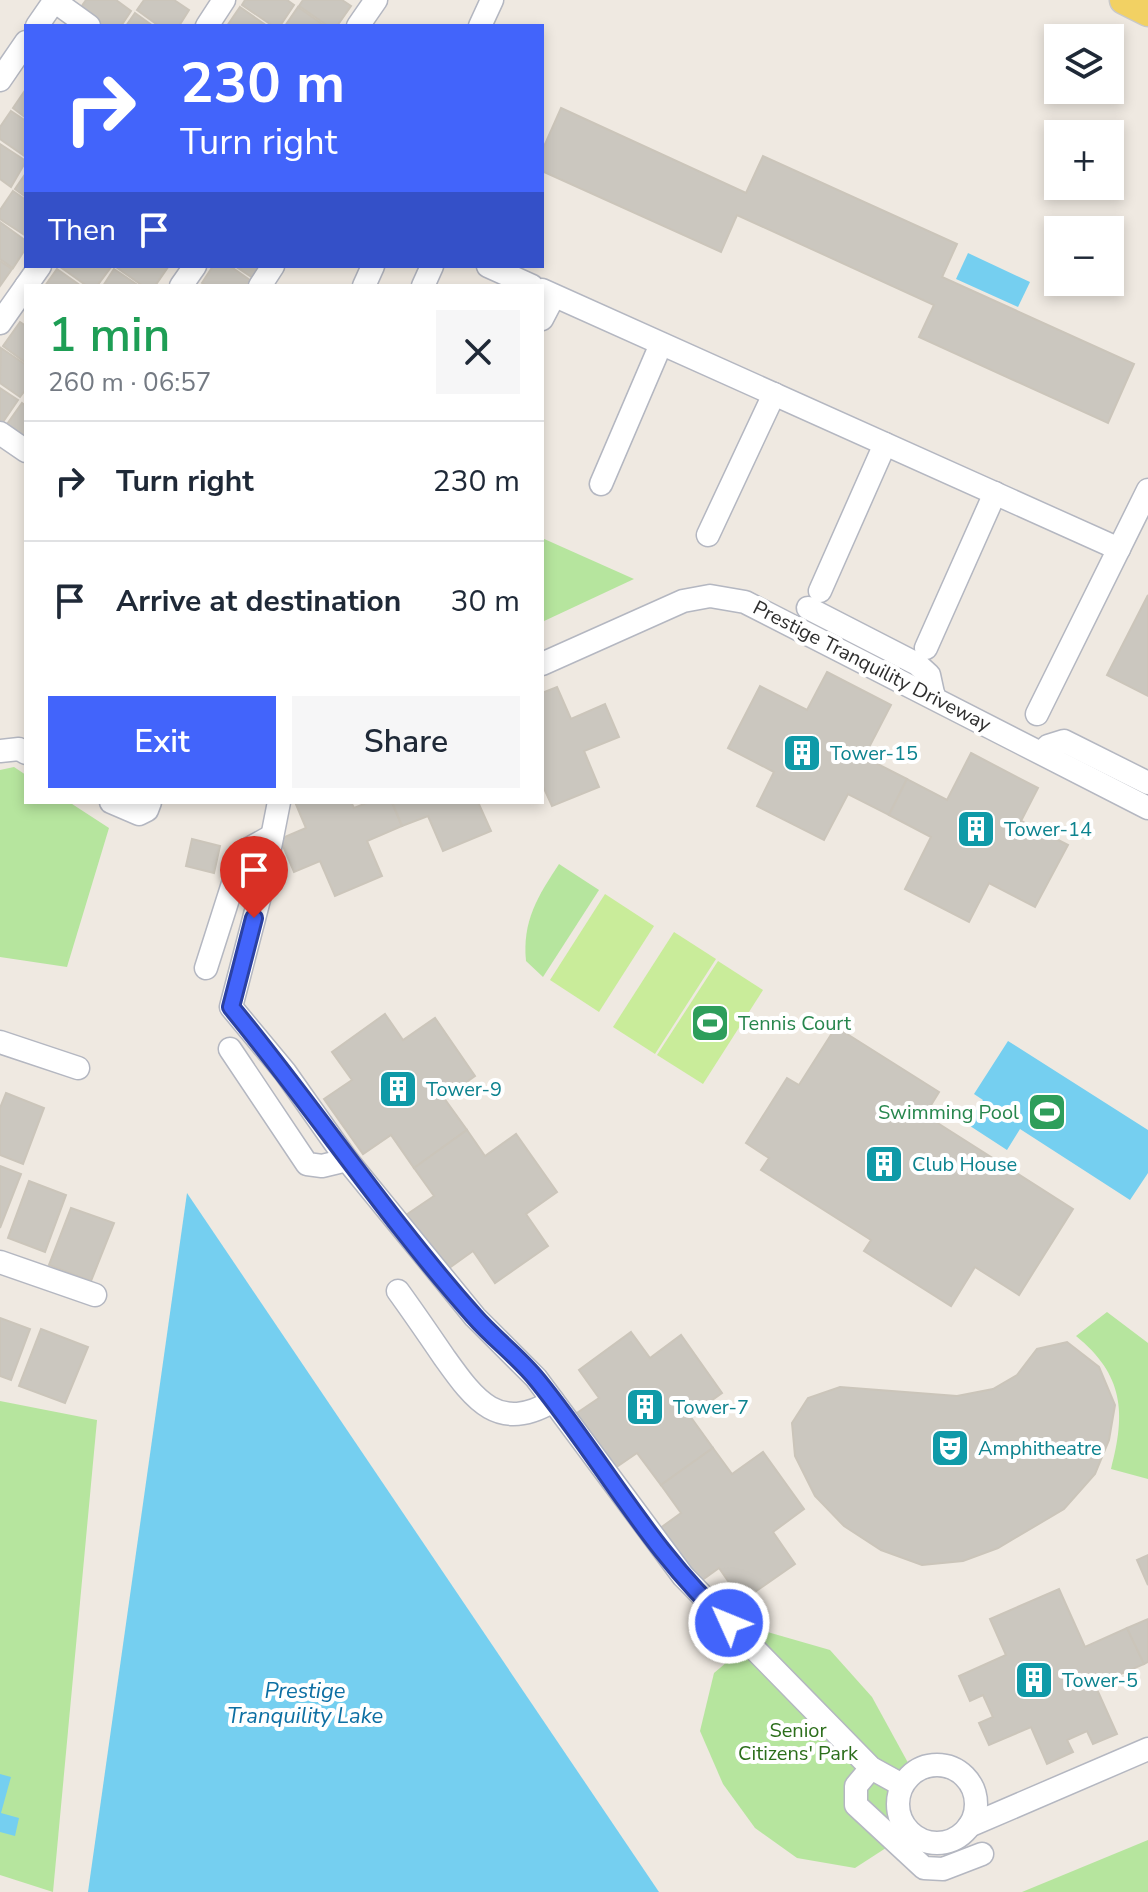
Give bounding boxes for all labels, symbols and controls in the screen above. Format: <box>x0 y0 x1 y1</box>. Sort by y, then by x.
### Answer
map controls <box>1044 24 1124 296</box>
button: layers <box>1044 24 1124 104</box>
text: 230 m <box>180 45 345 122</box>
icon: right <box>48 56 152 160</box>
text: Turn right <box>180 118 337 167</box>
button: + <box>1044 120 1124 200</box>
icon: arrive <box>132 208 176 252</box>
text: Then <box>48 210 116 251</box>
button: − <box>1044 216 1124 296</box>
text: 1 min <box>48 302 170 368</box>
button: close <box>436 310 520 394</box>
text: 260 m · 06:57 <box>48 365 211 400</box>
icon: right <box>48 459 92 503</box>
text: Turn right <box>116 461 254 502</box>
text: 230 m <box>433 461 520 502</box>
icon: arrive <box>48 579 92 623</box>
text: Arrive at destination <box>116 581 401 622</box>
text: 30 m <box>451 581 520 622</box>
street label: Prestige Tranquility Driveway <box>748 594 996 738</box>
button: Exit <box>48 696 276 788</box>
button: Share <box>292 696 520 788</box>
building icon: Tower-15 <box>781 732 823 774</box>
place label: Tower-15 <box>830 740 918 767</box>
building icon: Tower-14 <box>955 808 997 850</box>
place label: Tower-14 <box>1004 816 1092 843</box>
pin <box>220 836 288 918</box>
icon: arrive <box>232 848 276 892</box>
sports icon: Tennis Court <box>689 1002 731 1044</box>
place label: Tennis Court <box>738 1010 852 1037</box>
building icon: Tower-9 <box>377 1068 419 1110</box>
place label: Tower-9 <box>426 1076 502 1103</box>
sports icon: Swimming Pool <box>1026 1091 1068 1133</box>
place label: Swimming Pool <box>878 1099 1019 1126</box>
building icon: Club House <box>863 1143 905 1185</box>
place label: Club House <box>912 1151 1017 1178</box>
building icon: Tower-7 <box>624 1386 666 1428</box>
place label: Tower-7 <box>673 1394 749 1421</box>
theatre icon: Amphitheatre <box>929 1427 971 1469</box>
place label: Amphitheatre <box>978 1435 1102 1462</box>
position arrow <box>687 1581 771 1665</box>
building icon: Tower-5 <box>1013 1659 1055 1701</box>
place label: Tower-5 <box>1062 1667 1138 1694</box>
water label: Prestige Tranquility Lake <box>227 1676 383 1731</box>
park label: Senior Citizens' Park <box>738 1717 859 1767</box>

